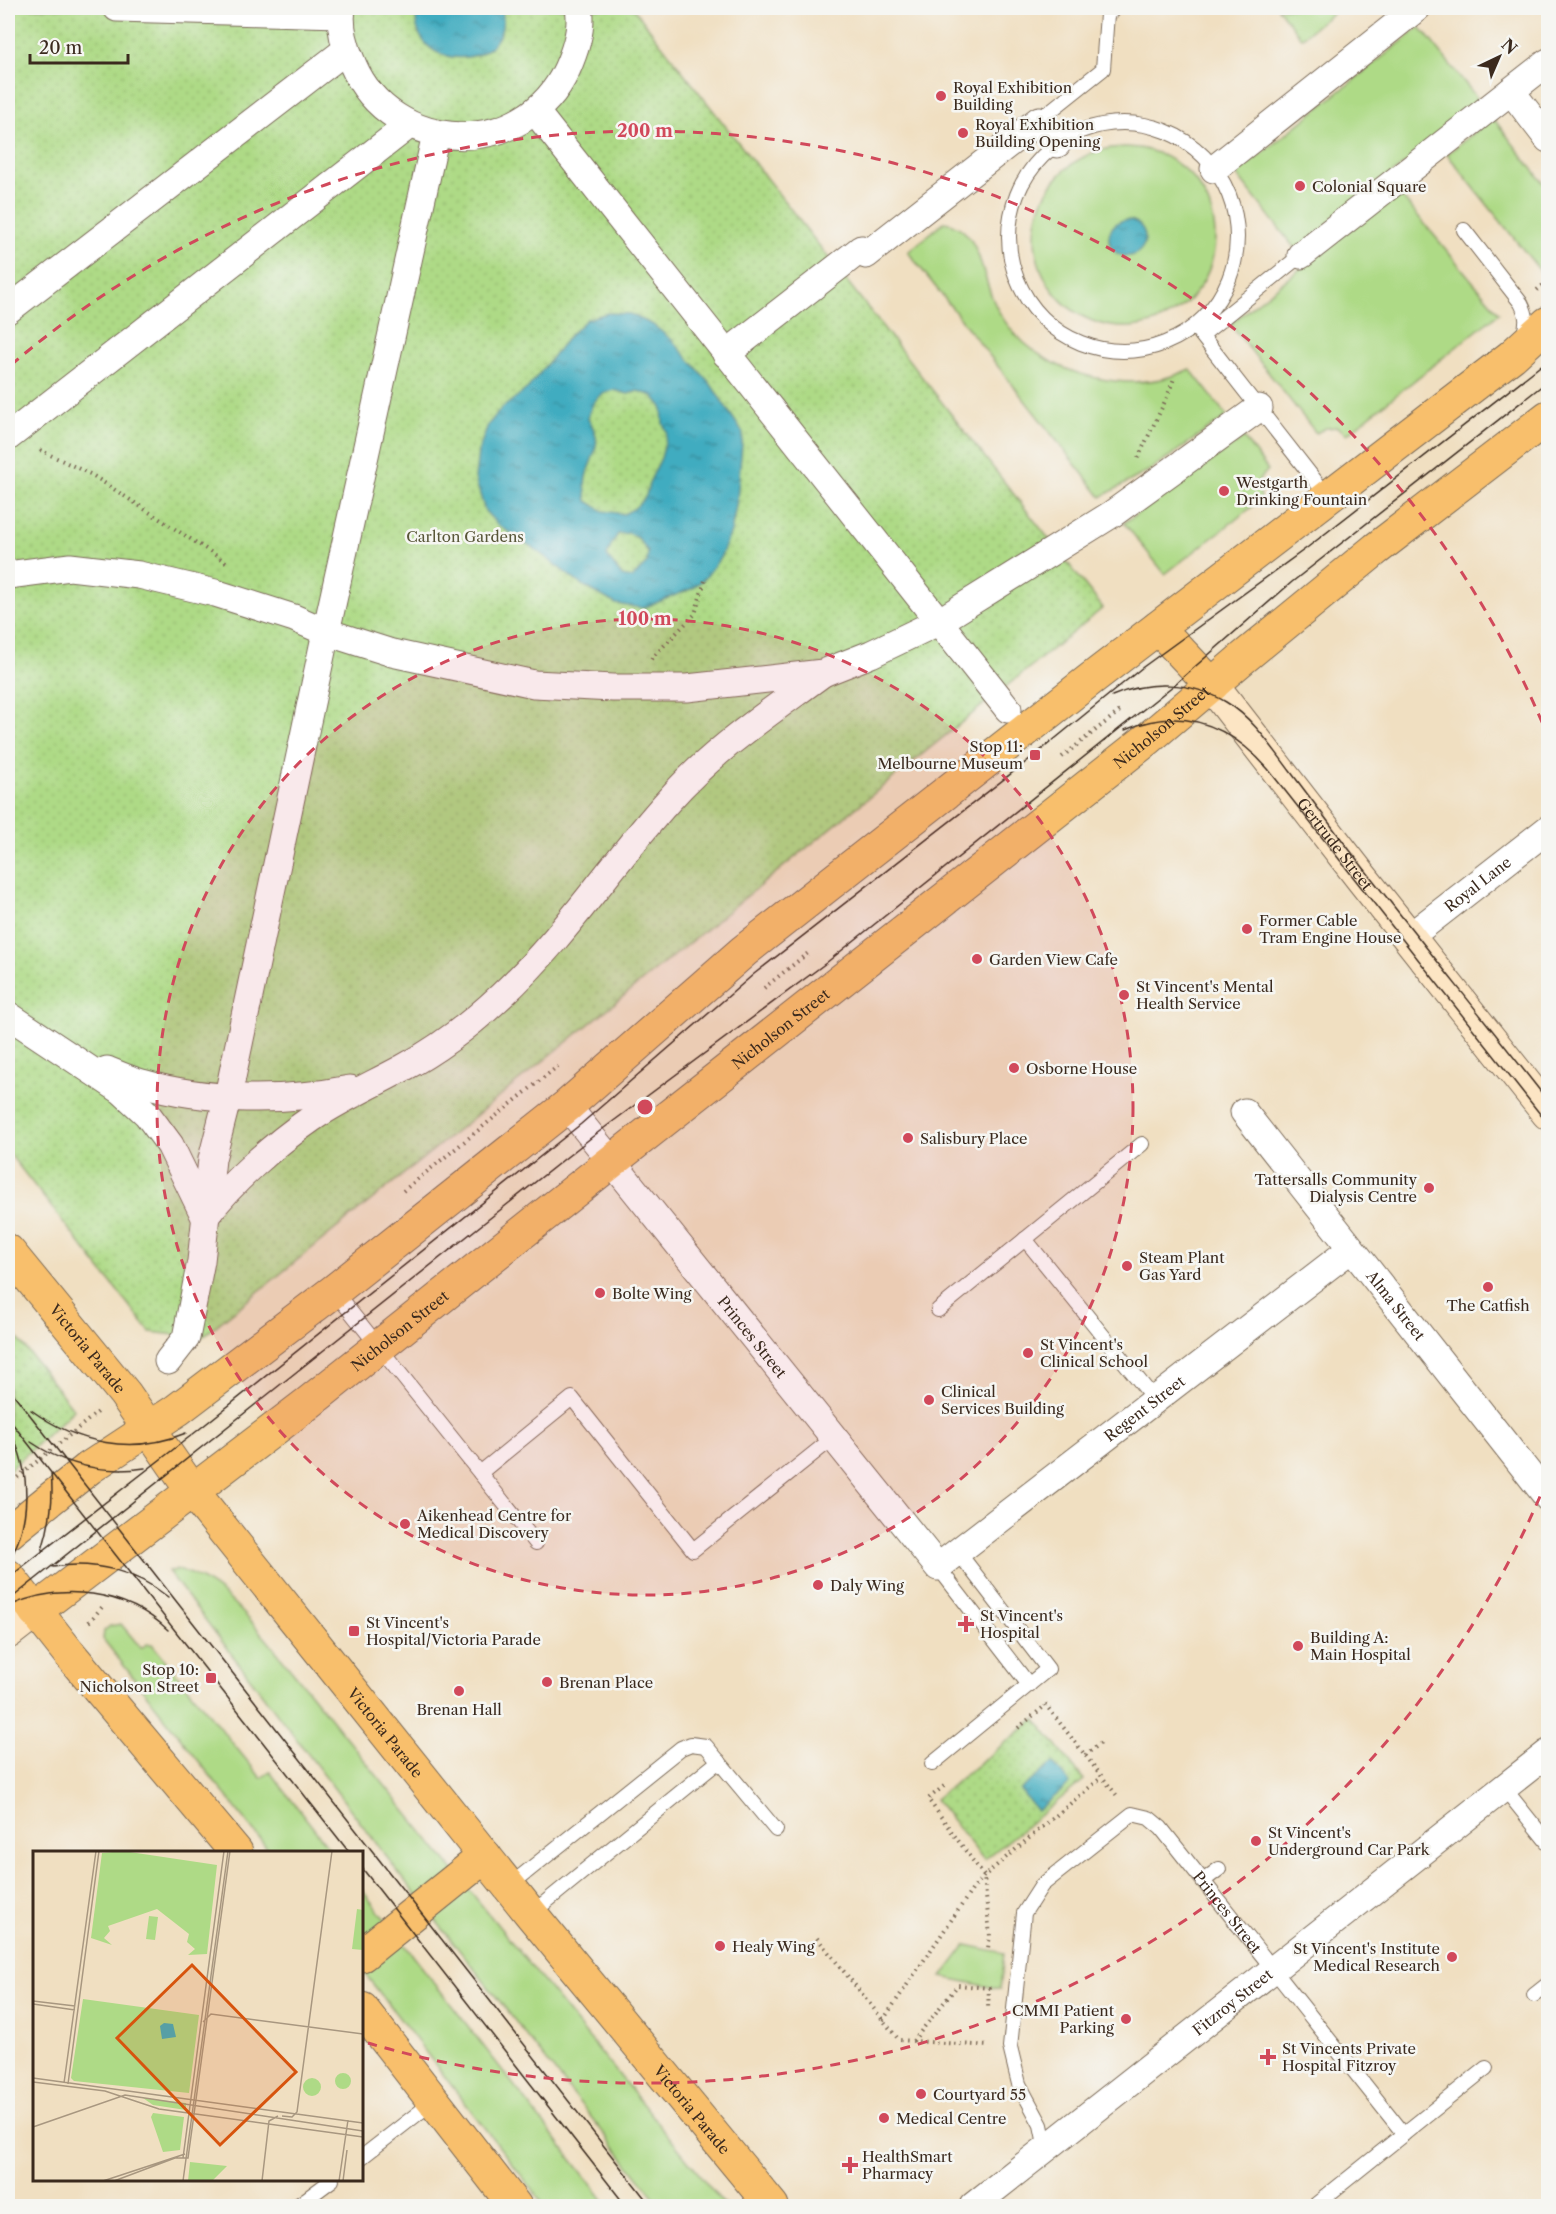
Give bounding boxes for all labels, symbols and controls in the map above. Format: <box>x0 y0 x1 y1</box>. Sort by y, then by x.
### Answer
scale bar <box>30 27 128 65</box>
north arrow <box>1469 27 1529 87</box>
text: N <box>1497 34 1521 58</box>
text: 20 m <box>39 37 83 59</box>
place label: Royal Exhibition Building <box>953 78 1073 114</box>
marker: Royal Exhibition Building <box>934 89 948 103</box>
place label: Royal Exhibition Building Opening <box>975 115 1100 151</box>
text: 200 m <box>617 120 673 142</box>
marker: Royal Exhibition Building Opening <box>956 126 970 140</box>
place label: Colonial Square <box>1312 177 1426 196</box>
marker: Colonial Square <box>1293 179 1307 193</box>
place label: Westgarth Drinking Fountain <box>1235 473 1368 509</box>
marker: Westgarth Drinking Fountain <box>1217 484 1231 498</box>
park label: Carlton Gardens <box>406 527 524 546</box>
text: 100 m <box>618 608 672 630</box>
street label: Nicholson Street <box>1109 681 1214 772</box>
place label: Stop 11: Melbourne Museum <box>877 737 1023 773</box>
marker: Stop 11: Melbourne Museum <box>1028 748 1042 762</box>
street label: Gertrude Street <box>1293 794 1377 894</box>
street label: Royal Lane <box>1440 852 1515 916</box>
place label: Former Cable Tram Engine House <box>1259 911 1401 947</box>
marker: Former Cable Tram Engine House <box>1240 922 1254 936</box>
place label: Garden View Cafe <box>989 950 1118 969</box>
marker: Garden View Cafe <box>970 952 984 966</box>
place label: St Vincent's Mental Health Service <box>1136 977 1274 1013</box>
street label: Nicholson Street <box>728 984 834 1073</box>
marker: St Vincent's Mental Health Service <box>1117 988 1131 1002</box>
place label: Osborne House <box>1026 1059 1137 1078</box>
marker: Osborne House <box>1007 1061 1021 1075</box>
centre of rings <box>635 1097 655 1117</box>
place label: Salisbury Place <box>920 1129 1027 1148</box>
marker: Salisbury Place <box>901 1131 915 1145</box>
place label: Tattersalls Community Dialysis Centre <box>1255 1170 1418 1206</box>
marker: Tattersalls Community Dialysis Centre <box>1422 1181 1436 1195</box>
place label: Steam Plant Gas Yard <box>1139 1248 1225 1284</box>
marker: Steam Plant Gas Yard <box>1120 1259 1134 1273</box>
street label: Alma Street <box>1362 1266 1430 1345</box>
marker: The Catfish <box>1481 1280 1495 1294</box>
place label: Bolte Wing <box>612 1284 692 1303</box>
street label: Nicholson Street <box>347 1285 453 1375</box>
marker: Bolte Wing <box>593 1286 607 1300</box>
street label: Princes Street <box>714 1292 792 1382</box>
place label: The Catfish <box>1446 1296 1530 1315</box>
street label: Victoria Parade <box>45 1299 130 1397</box>
place label: St Vincent's Clinical School <box>1040 1335 1148 1371</box>
marker: St Vincent's Clinical School <box>1021 1346 1035 1360</box>
street label: Regent Street <box>1100 1371 1189 1445</box>
place label: Clinical Services Building <box>941 1382 1064 1418</box>
marker: Clinical Services Building <box>922 1393 936 1407</box>
place label: Aikenhead Centre for Medical Discovery <box>416 1506 572 1542</box>
marker: Aikenhead Centre for Medical Discovery <box>398 1517 412 1531</box>
place label: Daly Wing <box>830 1576 904 1595</box>
marker: Daly Wing <box>811 1578 825 1592</box>
place label: St Vincent's Hospital <box>980 1606 1063 1642</box>
place label: St Vincent's Hospital/Victoria Parade <box>366 1613 541 1649</box>
marker: St Vincent's Hospital <box>957 1615 975 1633</box>
marker: St Vincent's Hospital/Victoria Parade <box>347 1624 361 1638</box>
place label: Building A: Main Hospital <box>1310 1628 1411 1664</box>
marker: Building A: Main Hospital <box>1291 1639 1305 1653</box>
place label: Stop 10: Nicholson Street <box>80 1660 200 1696</box>
marker: Stop 10: Nicholson Street <box>204 1671 218 1685</box>
place label: Brenan Place <box>559 1673 653 1692</box>
marker: Brenan Place <box>540 1675 554 1689</box>
street label: Victoria Parade <box>343 1683 427 1781</box>
marker: Brenan Hall <box>452 1684 466 1698</box>
place label: Brenan Hall <box>416 1700 502 1719</box>
place label: St Vincent's Underground Car Park <box>1268 1823 1431 1859</box>
marker: St Vincent's Underground Car Park <box>1249 1834 1263 1848</box>
inset map <box>33 1851 363 2181</box>
street label: Princes Street <box>1189 1867 1266 1957</box>
place label: Healy Wing <box>732 1937 815 1956</box>
marker: Healy Wing <box>713 1939 727 1953</box>
place label: St Vincent's Institute Medical Research <box>1293 1939 1441 1975</box>
marker: St Vincent's Institute Medical Research <box>1445 1950 1459 1964</box>
street label: Fitzroy Street <box>1188 1964 1277 2039</box>
place label: CMMI Patient Parking <box>1012 2001 1115 2037</box>
marker: CMMI Patient Parking <box>1119 2012 1133 2026</box>
place label: St Vincents Private Hospital Fitzroy <box>1282 2039 1416 2075</box>
marker: St Vincents Private Hospital Fitzroy <box>1259 2048 1277 2066</box>
street label: Victoria Parade <box>649 2060 734 2158</box>
place label: Courtyard 55 <box>933 2085 1026 2104</box>
marker: Courtyard 55 <box>914 2087 928 2101</box>
place label: Medical Centre <box>896 2109 1006 2128</box>
marker: Medical Centre <box>877 2111 891 2125</box>
place label: HealthSmart Pharmacy <box>862 2147 953 2183</box>
marker: HealthSmart Pharmacy <box>843 2158 857 2172</box>

